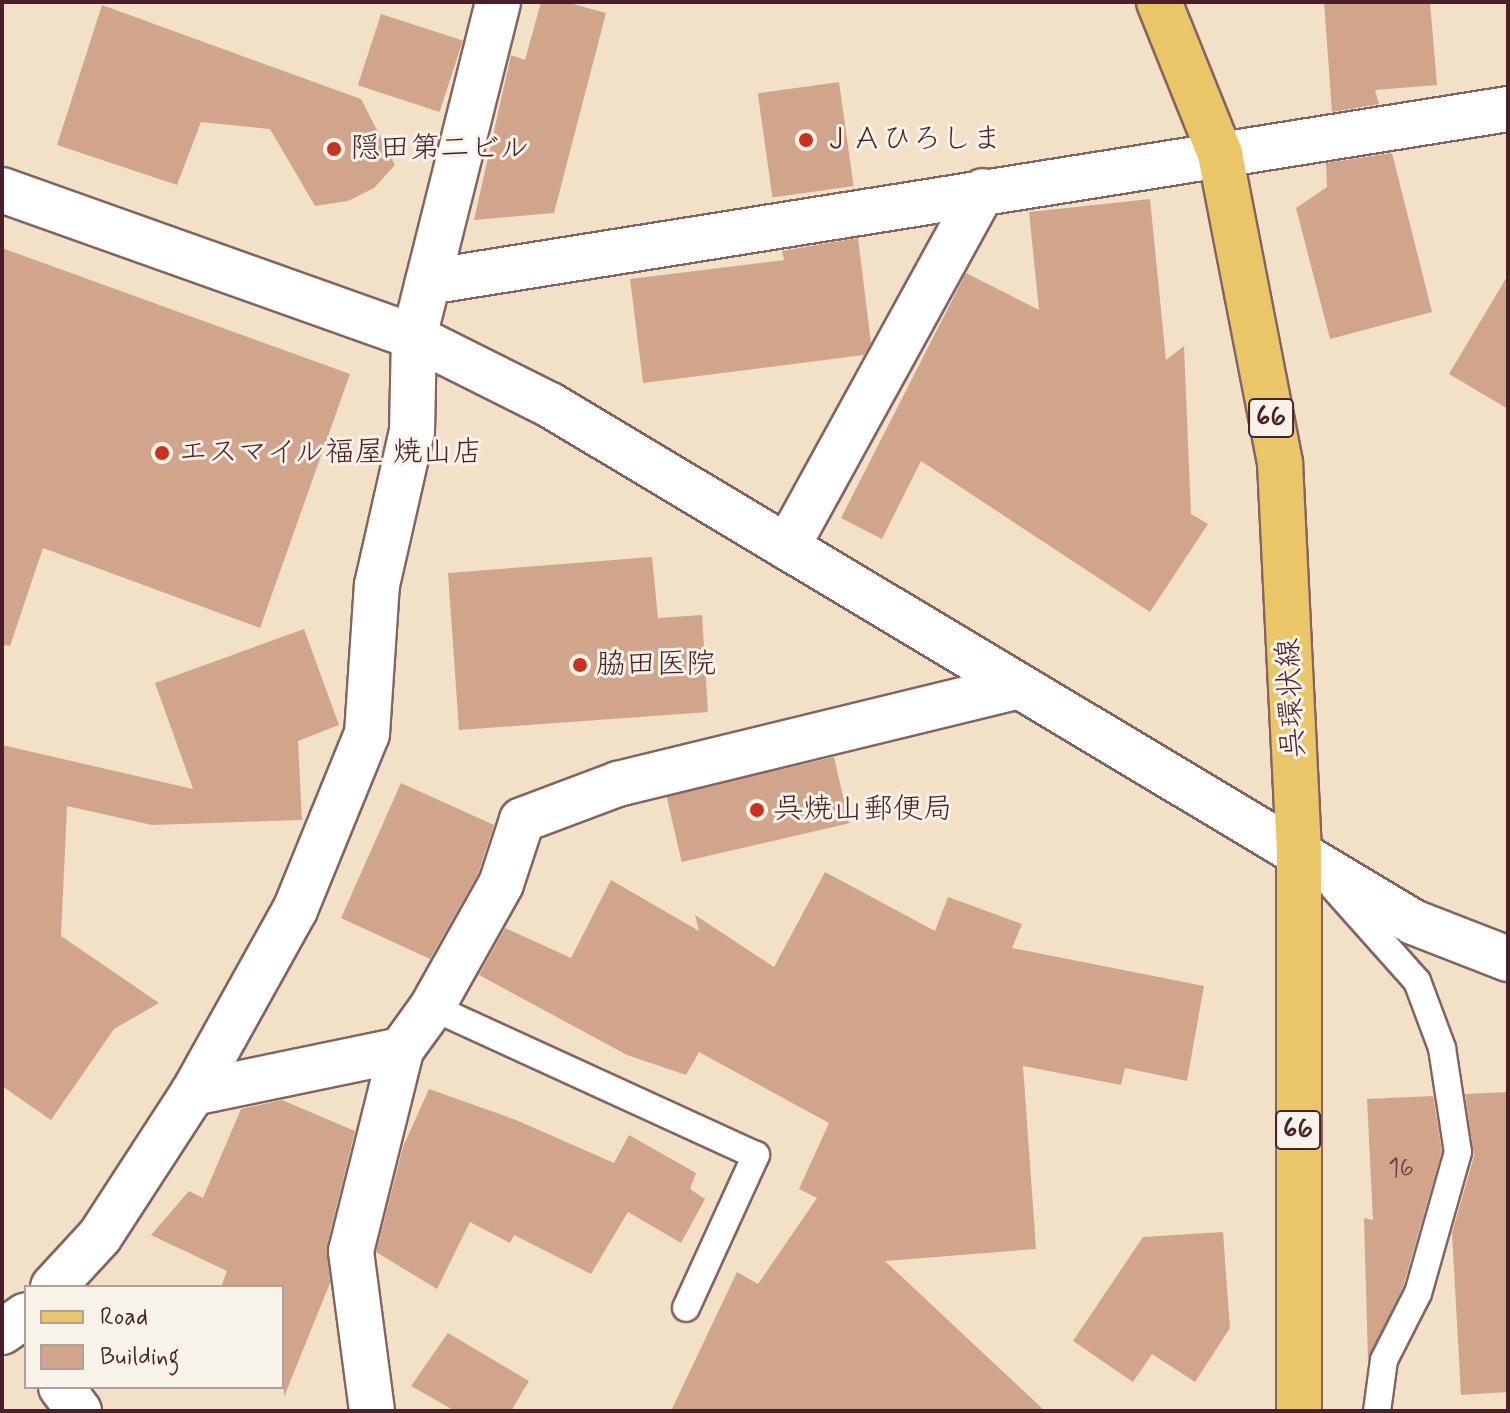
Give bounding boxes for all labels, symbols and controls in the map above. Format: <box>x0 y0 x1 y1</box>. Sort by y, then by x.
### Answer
place label: ＪＡひろしま <box>822 122 1002 158</box>
place label: 隠田第二ビル <box>350 131 530 167</box>
marker: ＪＡひろしま <box>797 131 815 149</box>
marker: 隠田第二ビル <box>325 140 343 158</box>
road number: 66 <box>1247 394 1295 442</box>
place label: エスマイル福屋 焼山店 <box>178 435 486 471</box>
marker: エスマイル福屋 焼山店 <box>153 444 171 462</box>
street label: 呉環状線 <box>1271 637 1313 759</box>
place label: 脇田医院 <box>596 647 716 683</box>
marker: 脇田医院 <box>571 656 589 674</box>
place label: 呉焼山郵便局 <box>773 792 953 828</box>
marker: 呉焼山郵便局 <box>748 801 766 819</box>
road number: 66 <box>1274 1106 1322 1154</box>
house number: 16 <box>1388 1154 1414 1186</box>
legend <box>24 1285 284 1389</box>
text: Road <box>100 1302 148 1333</box>
text: Building <box>100 1342 180 1373</box>

